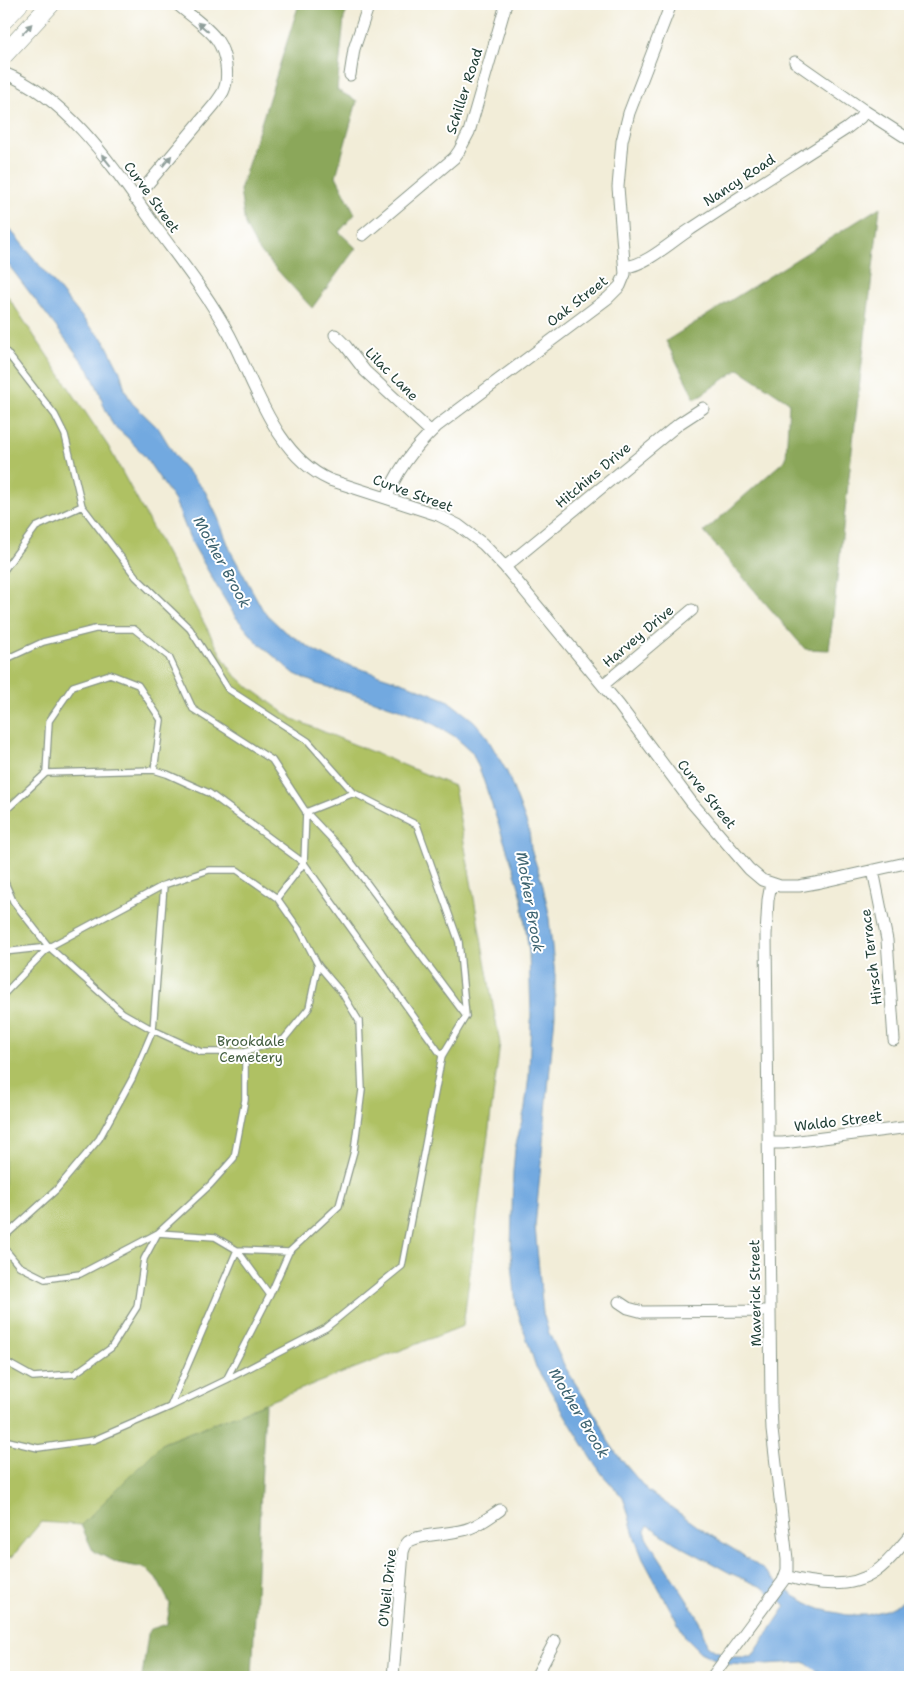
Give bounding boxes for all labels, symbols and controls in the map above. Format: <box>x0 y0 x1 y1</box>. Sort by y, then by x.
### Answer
one-way arrow <box>197 21 209 33</box>
one-way arrow <box>21 24 33 36</box>
street label: Schiller Road <box>442 46 486 136</box>
street label: Nancy Road <box>700 150 779 210</box>
one-way arrow <box>101 153 111 167</box>
one-way arrow <box>161 155 172 168</box>
street label: Curve Street <box>120 158 184 236</box>
street label: Oak Street <box>543 272 611 330</box>
street label: Lilac Lane <box>361 343 423 405</box>
street label: Hitchins Drive <box>552 438 635 512</box>
street label: Curve Street <box>370 470 456 516</box>
water label: Mother Brook <box>189 513 256 612</box>
street label: Harvey Drive <box>599 601 677 671</box>
street label: Curve Street <box>674 756 740 832</box>
water label: Mother Brook <box>511 850 549 954</box>
street label: Hirsch Terrace <box>856 908 886 1006</box>
park label: Brookdale Cemetery <box>217 1032 285 1066</box>
street label: Waldo Street <box>793 1107 883 1135</box>
street label: Maverick Street <box>745 1239 765 1347</box>
water label: Mother Brook <box>544 1364 614 1462</box>
street label: O'Neil Drive <box>374 1548 400 1628</box>

